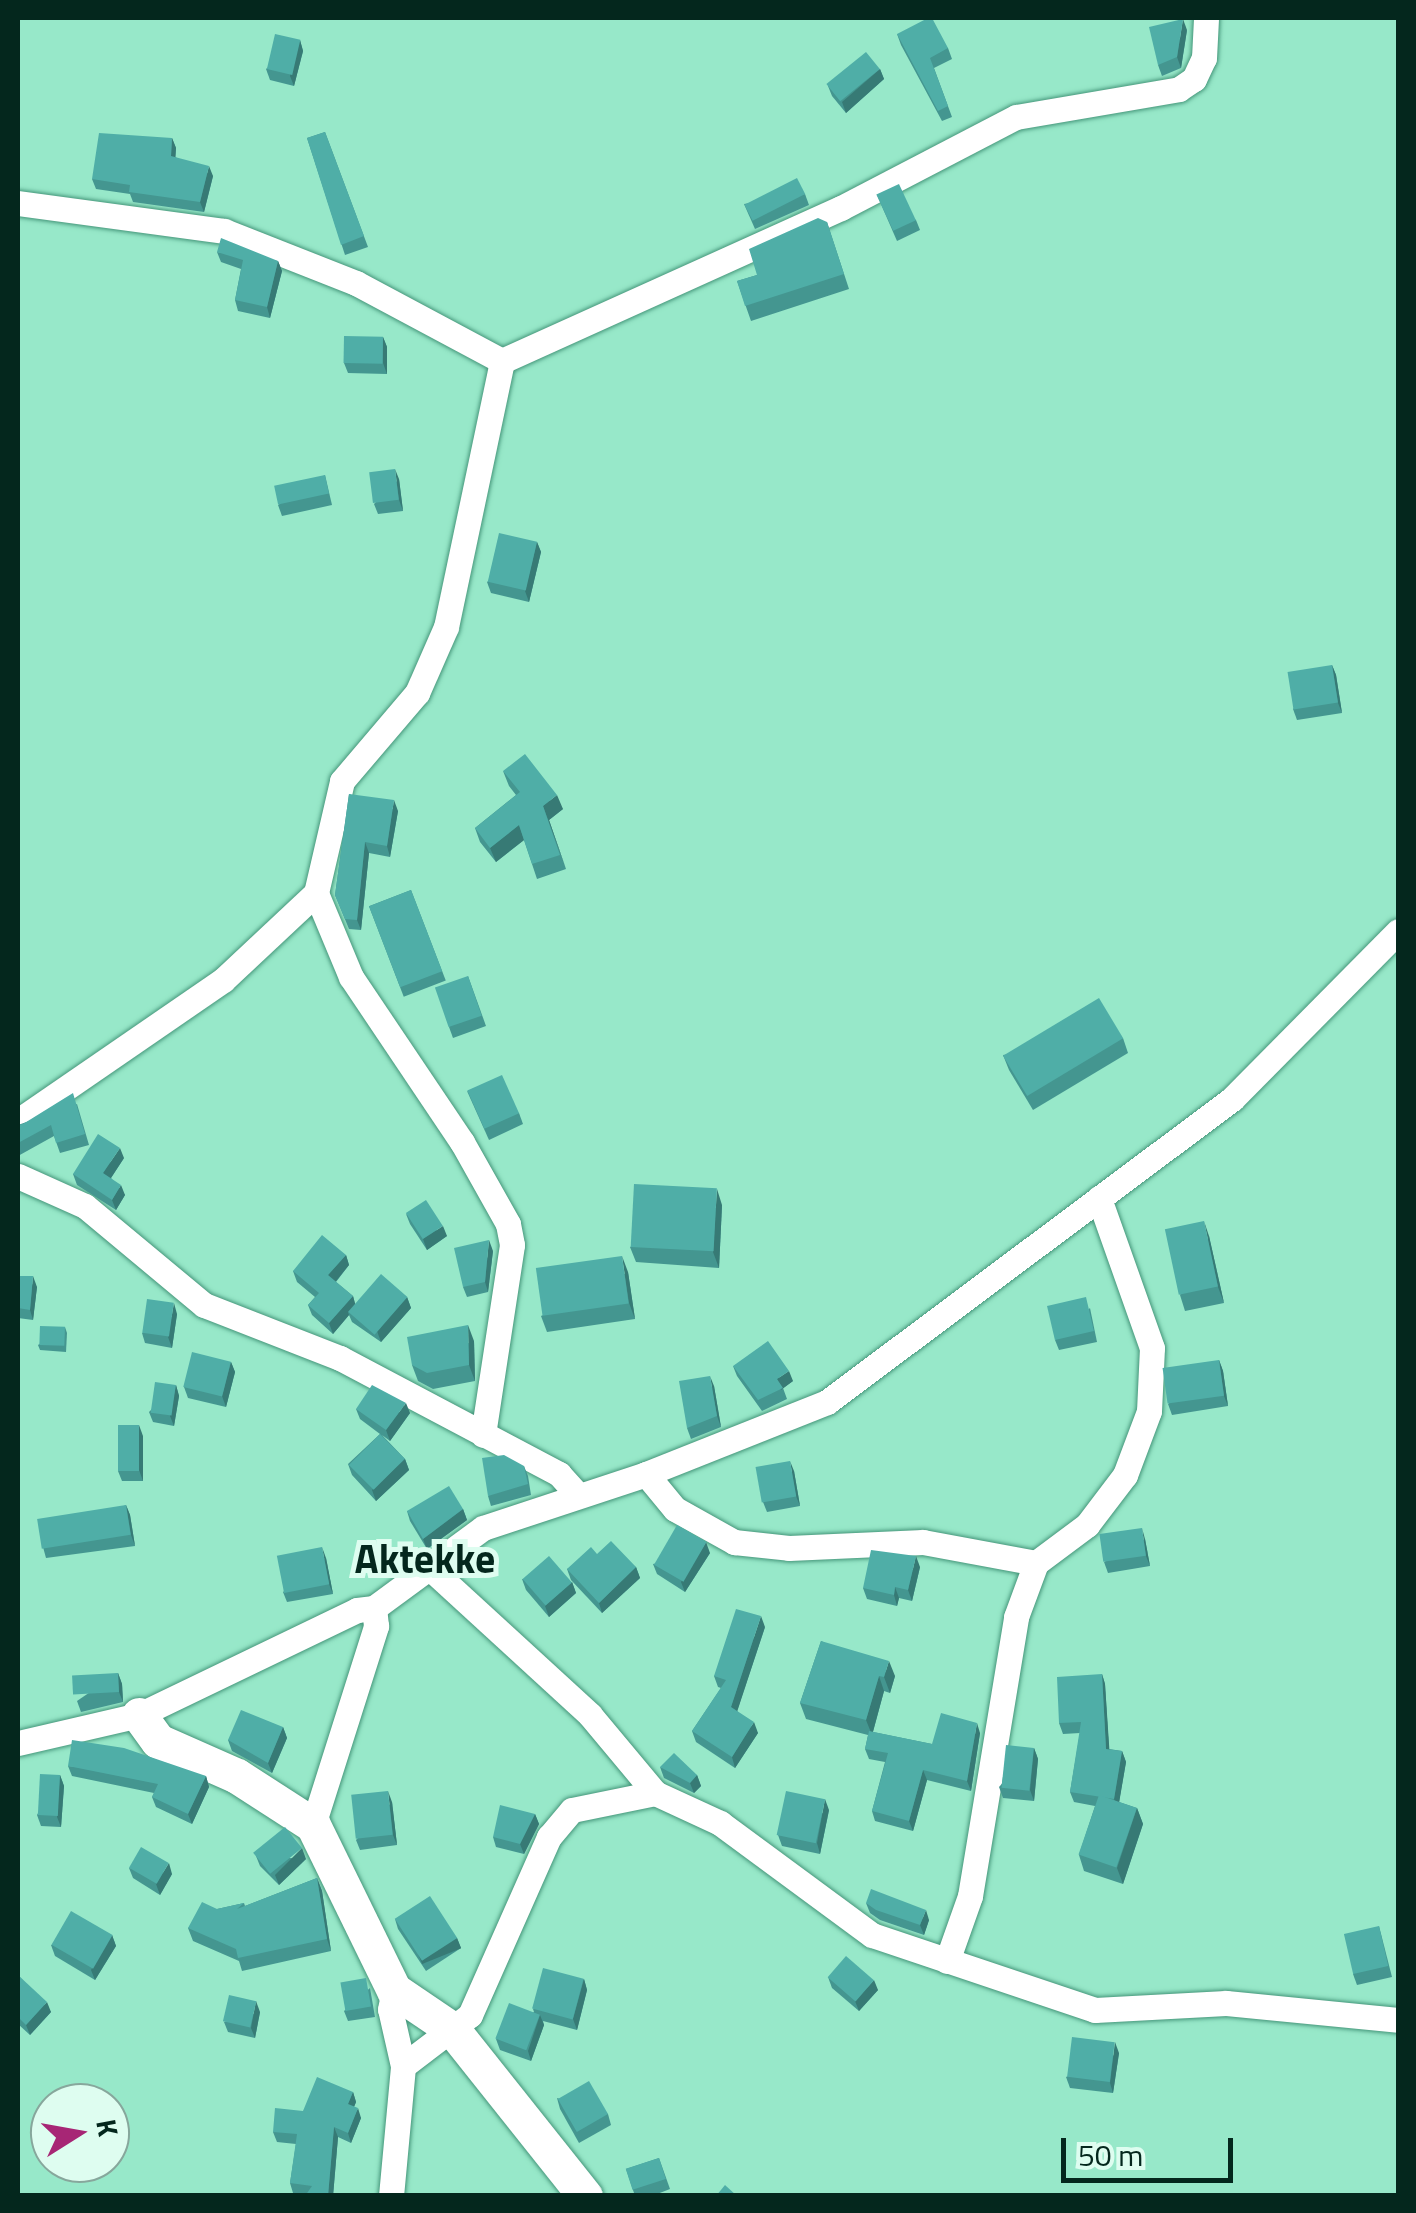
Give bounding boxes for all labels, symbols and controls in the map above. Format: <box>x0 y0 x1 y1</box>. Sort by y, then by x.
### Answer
district label: Aktekke <box>355 1535 495 1583</box>
north arrow <box>30 2083 130 2183</box>
text: K <box>85 2115 131 2140</box>
scale bar <box>1066 2118 1238 2180</box>
text: 50 m <box>1078 2132 1143 2178</box>

